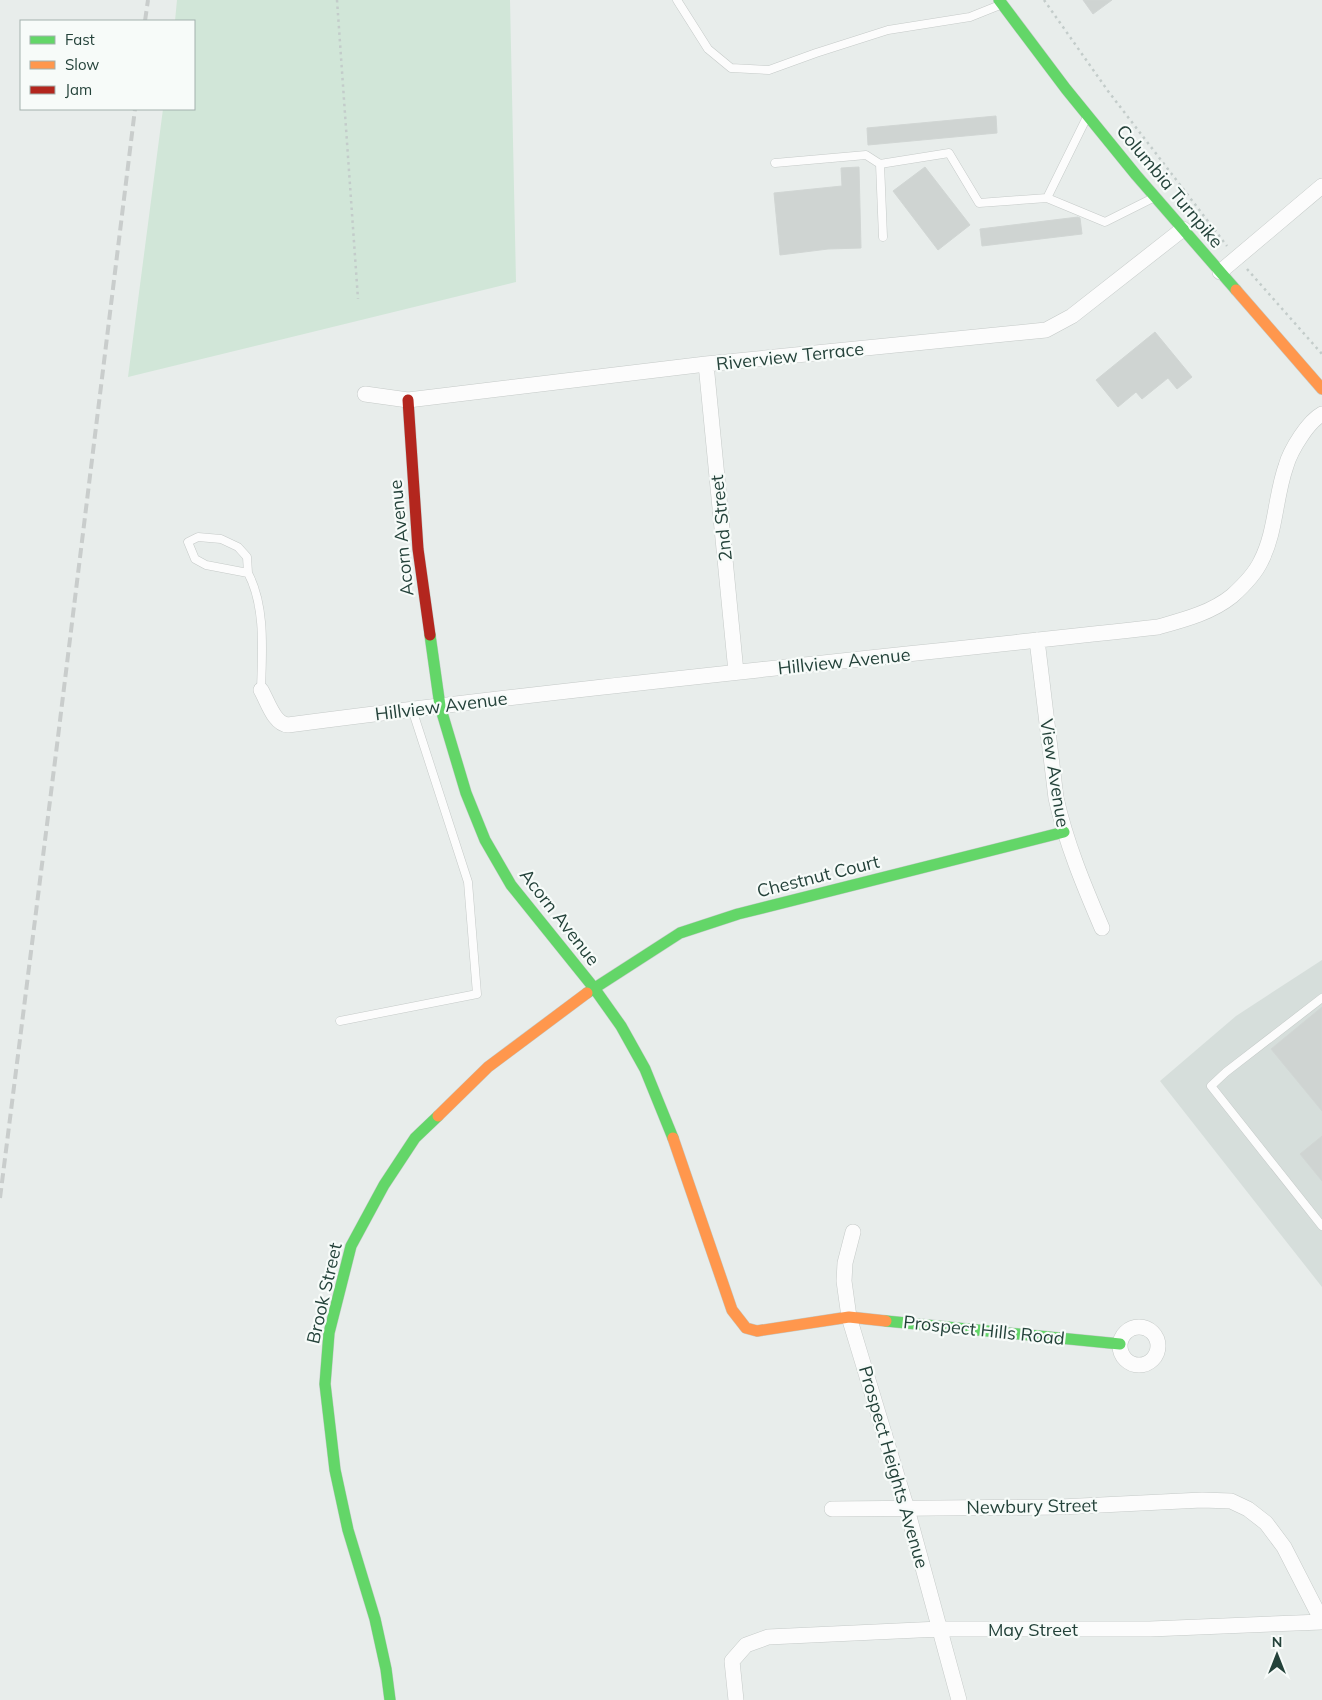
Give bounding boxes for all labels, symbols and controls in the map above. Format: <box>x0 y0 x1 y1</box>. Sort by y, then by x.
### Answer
legend <box>20 20 195 110</box>
text: Fast <box>65 30 95 49</box>
text: Slow <box>65 55 99 74</box>
text: Jam <box>65 80 92 99</box>
street label: Columbia Turnpike <box>1112 120 1228 252</box>
street label: Riverview Terrace <box>715 337 865 375</box>
street label: 2nd Street <box>705 474 737 562</box>
street label: Acorn Avenue <box>383 479 419 597</box>
street label: Hillview Avenue <box>777 643 911 679</box>
street label: Hillview Avenue <box>373 686 509 726</box>
street label: View Avenue <box>1035 717 1075 829</box>
street label: Chestnut Court <box>754 850 882 902</box>
street label: Acorn Avenue <box>515 864 605 970</box>
street label: Brook Street <box>301 1240 347 1346</box>
street label: Prospect Hills Road <box>902 1310 1066 1350</box>
street label: Prospect Heights Avenue <box>854 1363 934 1571</box>
street label: Newbury Street <box>966 1493 1098 1519</box>
street label: May Street <box>988 1618 1078 1641</box>
north arrow <box>1252 1630 1302 1680</box>
text: N <box>1272 1633 1282 1651</box>

